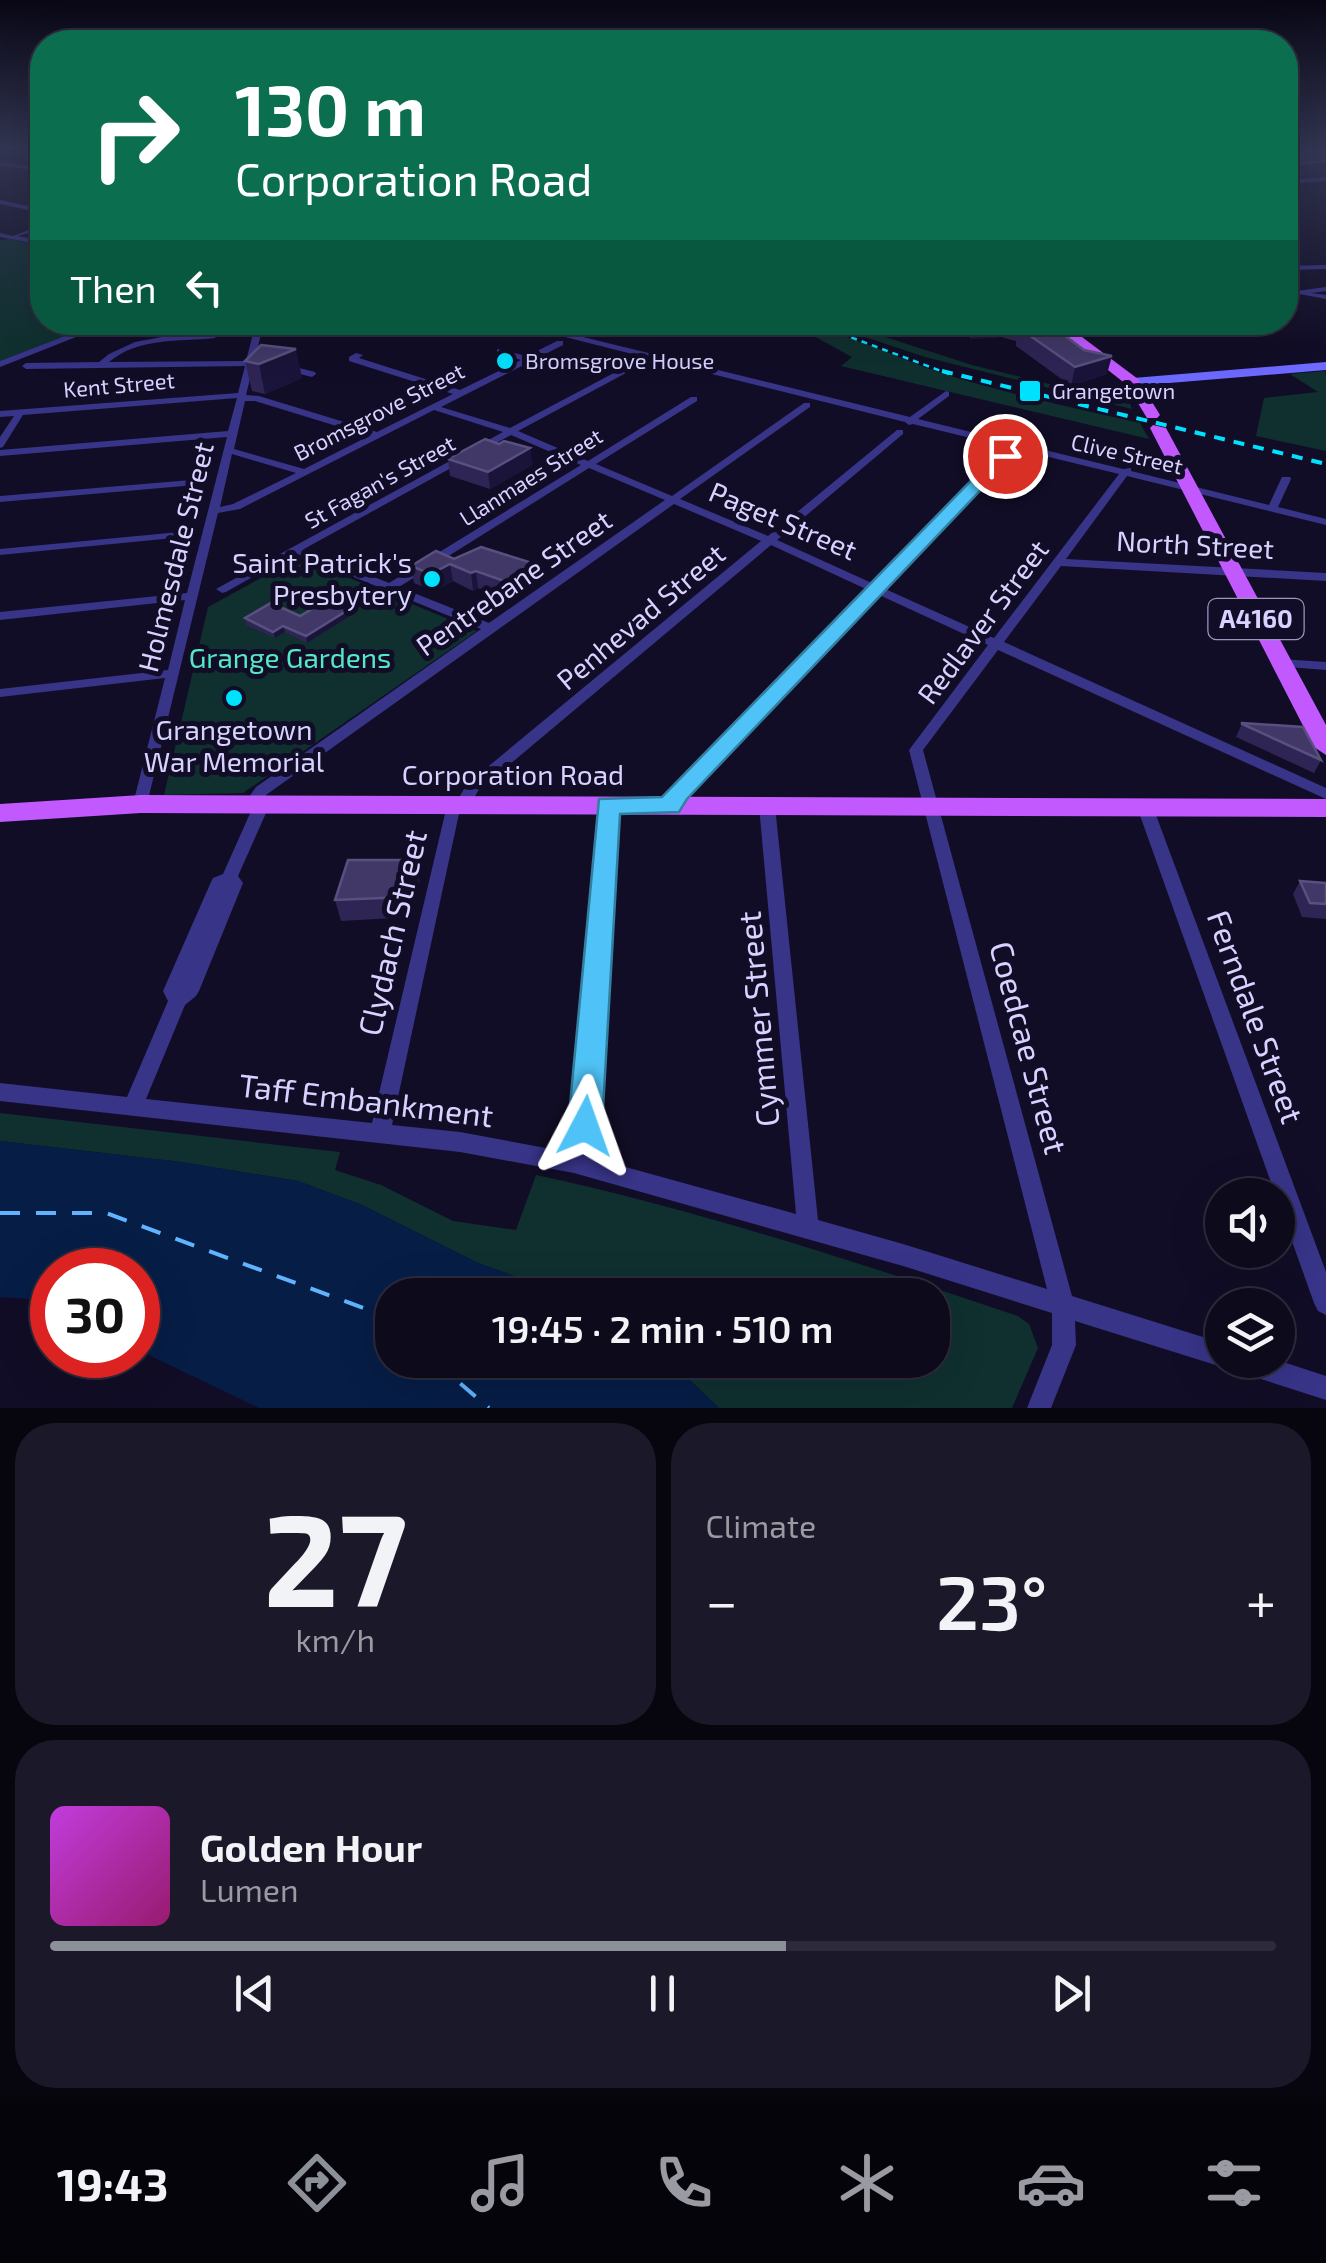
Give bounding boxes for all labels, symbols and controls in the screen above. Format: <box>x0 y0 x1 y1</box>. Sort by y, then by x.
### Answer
text: 130 m <box>235 66 426 150</box>
icon: right <box>70 70 200 200</box>
text: Corporation Road <box>235 151 592 205</box>
icon: left <box>177 260 232 315</box>
text: Then <box>70 265 157 311</box>
place label: Bromsgrove House <box>525 347 714 373</box>
marker: Bromsgrove House <box>494 350 516 372</box>
street label: Bromsgrove Street <box>289 357 468 465</box>
street label: Kent Street <box>62 366 176 402</box>
place label: Grangetown <box>1052 377 1175 403</box>
marker: Grangetown <box>1017 378 1043 404</box>
pin <box>963 414 1048 499</box>
street label: Llanmaes Street <box>454 422 607 530</box>
street label: Clive Street <box>1069 428 1186 479</box>
street label: St Fagan's Street <box>300 429 459 533</box>
icon: arrive <box>978 429 1033 484</box>
street label: Holmesdale Street <box>130 438 220 675</box>
street label: Paget Street <box>704 474 862 566</box>
street label: Pentrebane Street <box>409 502 618 662</box>
street label: North Street <box>1115 523 1275 565</box>
street label: Redlaver Street <box>910 533 1055 710</box>
street label: Penhevad Street <box>549 536 731 696</box>
place label: Saint Patrick's Presbytery <box>232 545 412 611</box>
marker: Saint Patrick's Presbytery <box>421 568 443 590</box>
road number: A4160 <box>1208 599 1304 639</box>
park label: Grange Gardens <box>189 640 391 674</box>
marker: Grangetown War Memorial <box>223 687 245 709</box>
place label: Grangetown War Memorial <box>144 712 325 778</box>
street label: Corporation Road <box>402 757 624 791</box>
street label: Clydach Street <box>349 826 433 1039</box>
street label: Ferndale Street <box>1201 905 1313 1128</box>
street label: Cymmer Street <box>729 910 785 1129</box>
street label: Coedcae Street <box>983 937 1077 1158</box>
street label: Taff Embankment <box>237 1065 495 1133</box>
position arrow <box>533 1074 637 1178</box>
map controls <box>1205 1178 1295 1378</box>
button: sound <box>1205 1178 1295 1268</box>
speed limit sign: 30 <box>30 1248 160 1378</box>
button: layers <box>1205 1288 1295 1378</box>
text: 19:45 · 2 min · 510 m <box>492 1305 833 1351</box>
text: 27 <box>263 1477 407 1633</box>
text: Climate <box>706 1506 816 1544</box>
text: 23° <box>936 1555 1047 1645</box>
text: − <box>706 1567 738 1633</box>
text: + <box>1246 1567 1276 1633</box>
text: km/h <box>296 1620 375 1658</box>
text: Golden Hour <box>200 1824 422 1870</box>
text: Lumen <box>200 1870 299 1908</box>
icon: previous <box>227 1966 282 2021</box>
icon: pause <box>635 1966 690 2021</box>
icon: next <box>1044 1966 1099 2021</box>
icon: directions <box>282 2148 352 2218</box>
icon: music <box>465 2148 535 2218</box>
icon: phone <box>649 2148 719 2218</box>
icon: climate <box>832 2148 902 2218</box>
icon: car <box>1016 2148 1086 2218</box>
icon: filters <box>1199 2148 1269 2218</box>
text: 19:43 <box>57 2156 168 2210</box>

